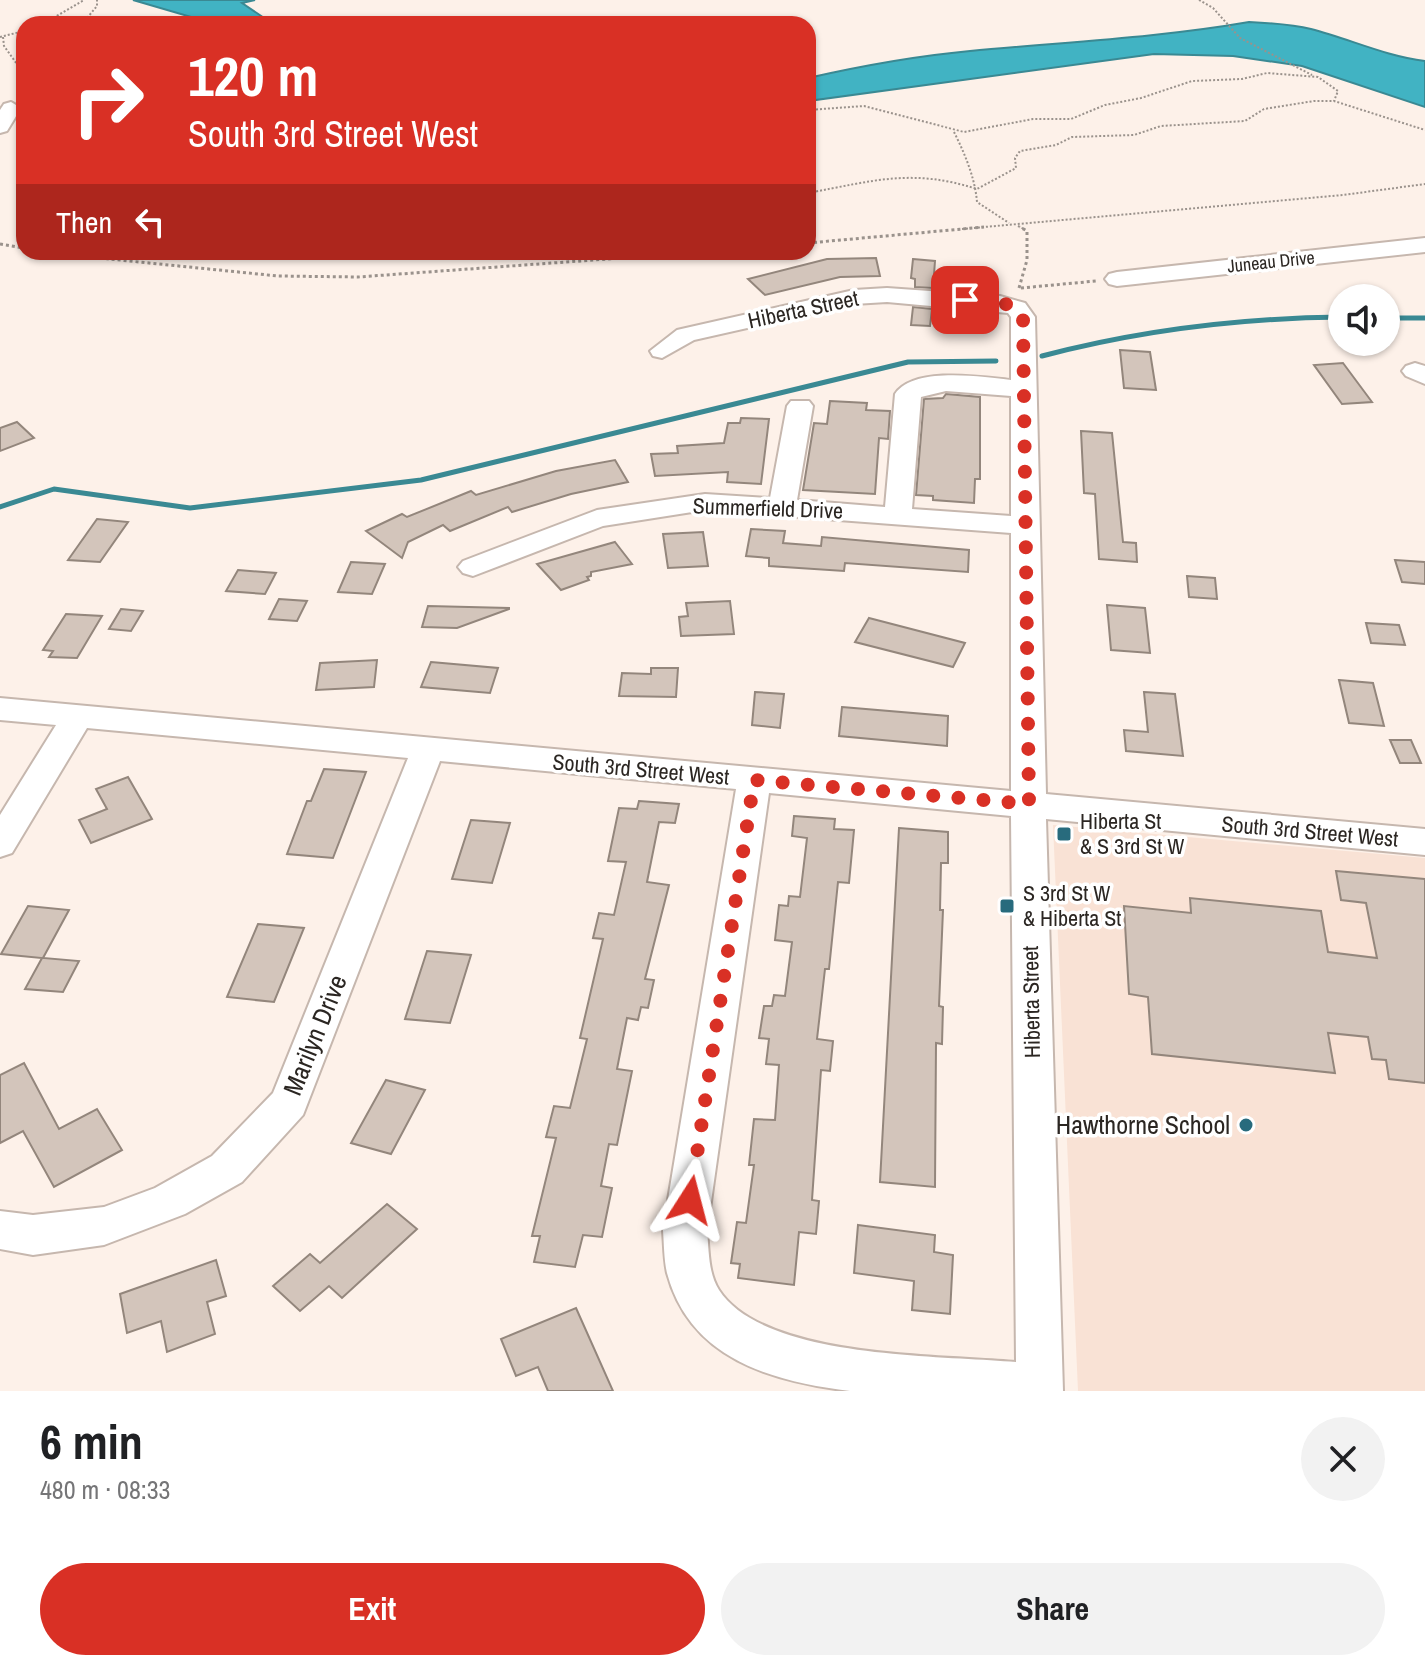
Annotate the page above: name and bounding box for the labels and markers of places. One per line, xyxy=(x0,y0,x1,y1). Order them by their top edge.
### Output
pin xyxy=(931,266,999,334)
place label: Hiberta St & S 3rd St W xyxy=(1080,806,1184,861)
marker: Hiberta St & S 3rd St W xyxy=(1055,825,1073,843)
place label: S 3rd St W & Hiberta St xyxy=(1023,878,1121,933)
marker: S 3rd St W & Hiberta St xyxy=(998,897,1016,915)
place label: Hawthorne School xyxy=(1056,1107,1230,1142)
marker: Hawthorne School xyxy=(1237,1116,1255,1134)

